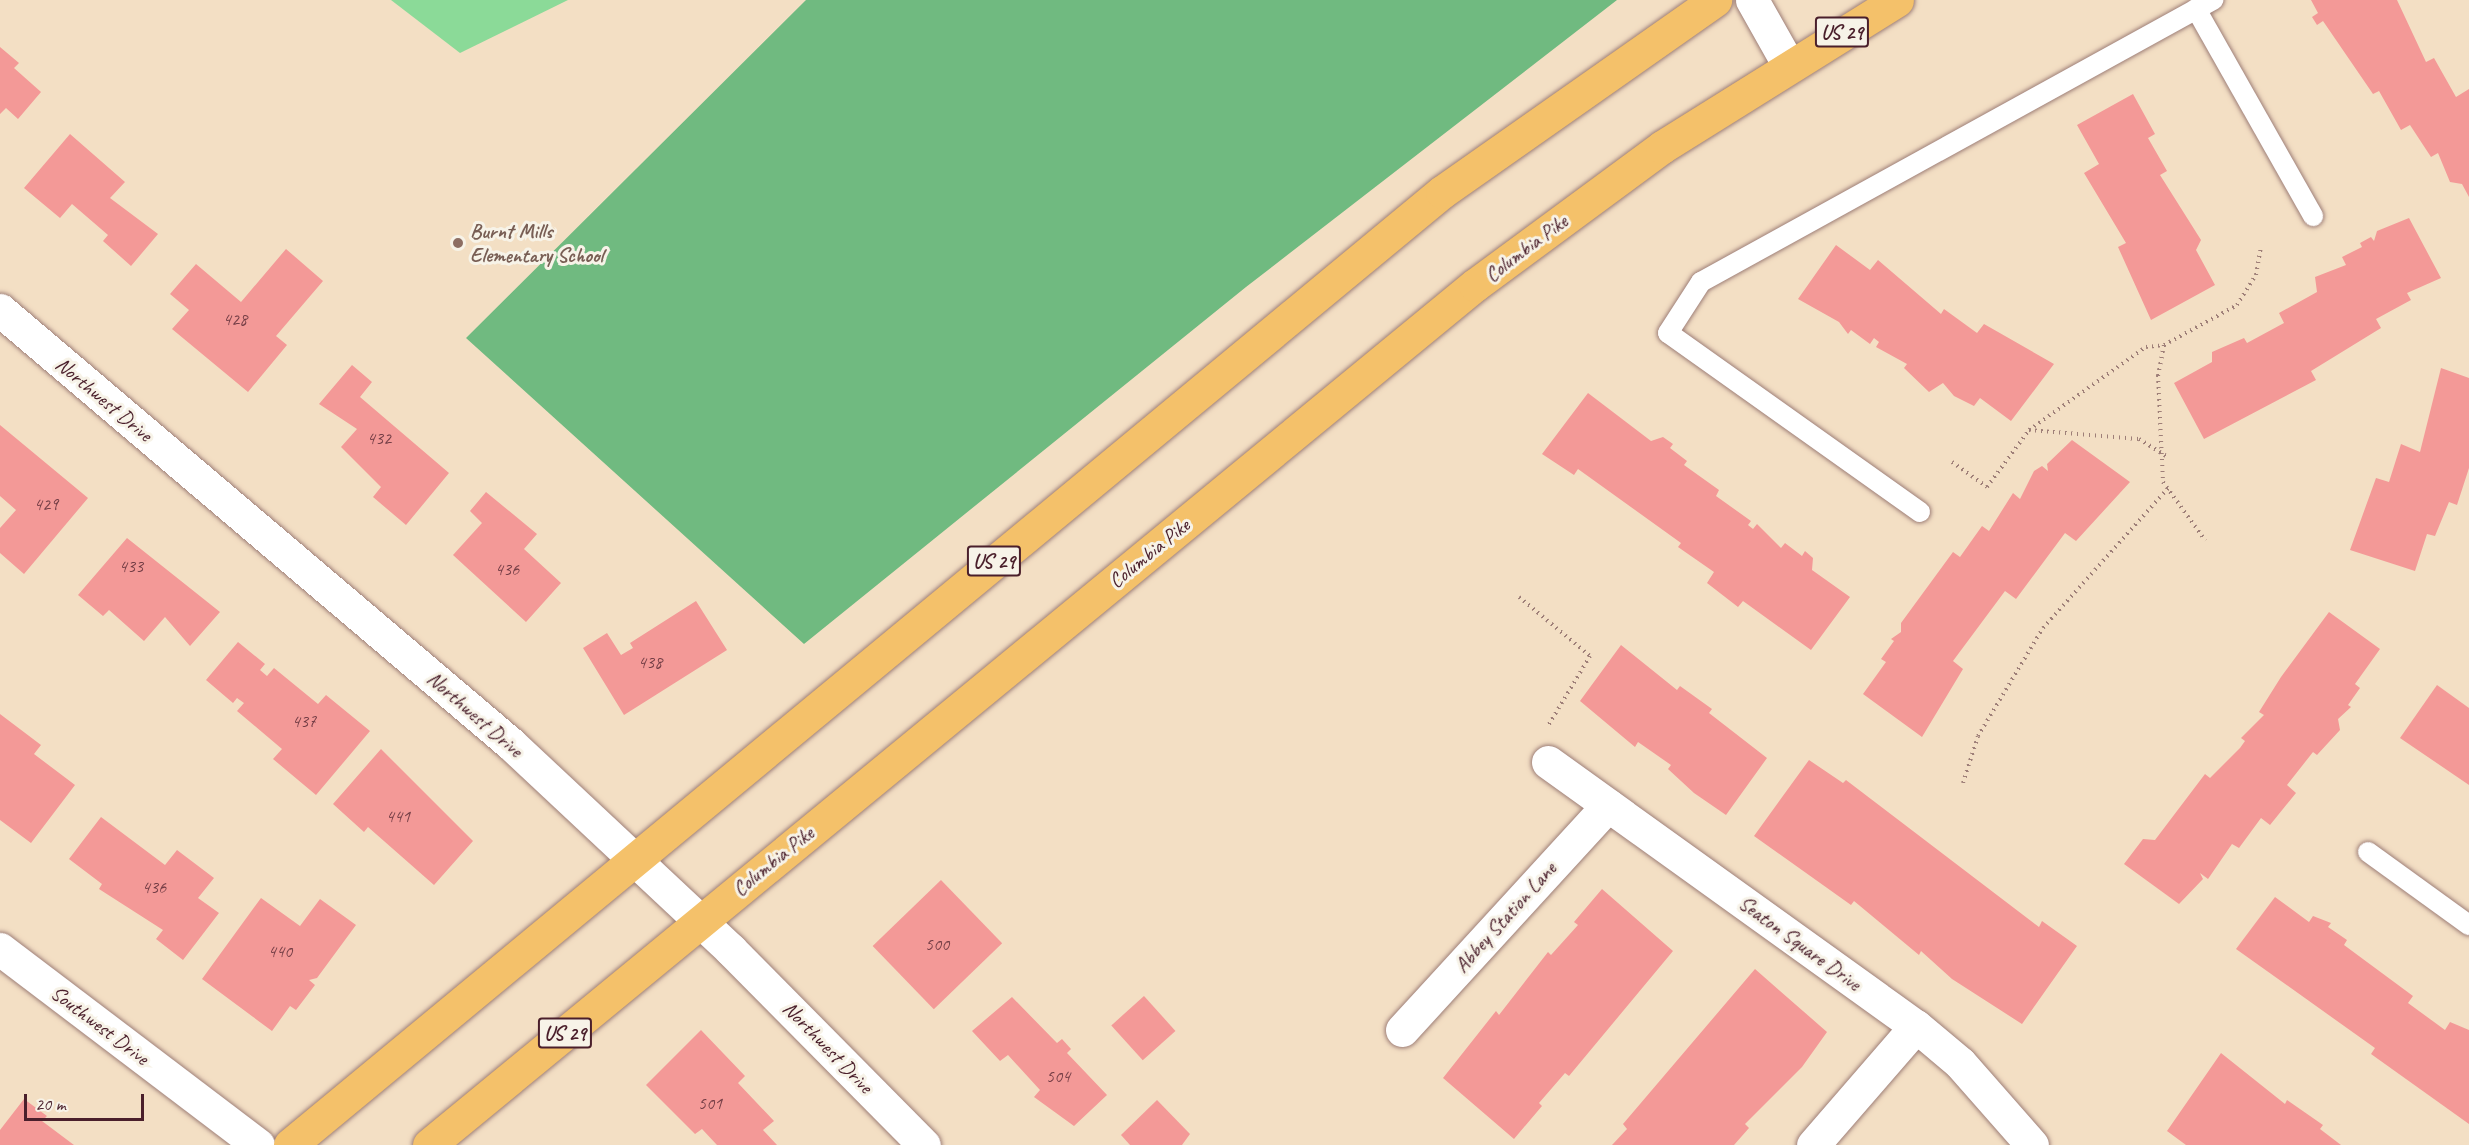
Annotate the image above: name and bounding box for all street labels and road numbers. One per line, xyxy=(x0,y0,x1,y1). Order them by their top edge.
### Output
road number: US 29 xyxy=(1814,15,1870,49)
street label: Columbia Pike xyxy=(1480,209,1572,287)
street label: Northwest Drive xyxy=(50,351,158,447)
street label: Columbia Pike xyxy=(1103,513,1195,593)
road number: US 29 xyxy=(966,544,1022,578)
street label: Northwest Drive xyxy=(422,666,528,762)
street label: Columbia Pike xyxy=(727,821,819,901)
street label: Abbey Station Lane xyxy=(1448,856,1562,978)
street label: Seaton Square Drive xyxy=(1734,890,1866,996)
street label: Southwest Drive xyxy=(46,980,154,1070)
street label: Northwest Drive xyxy=(778,996,878,1098)
road number: US 29 xyxy=(536,1016,594,1050)

